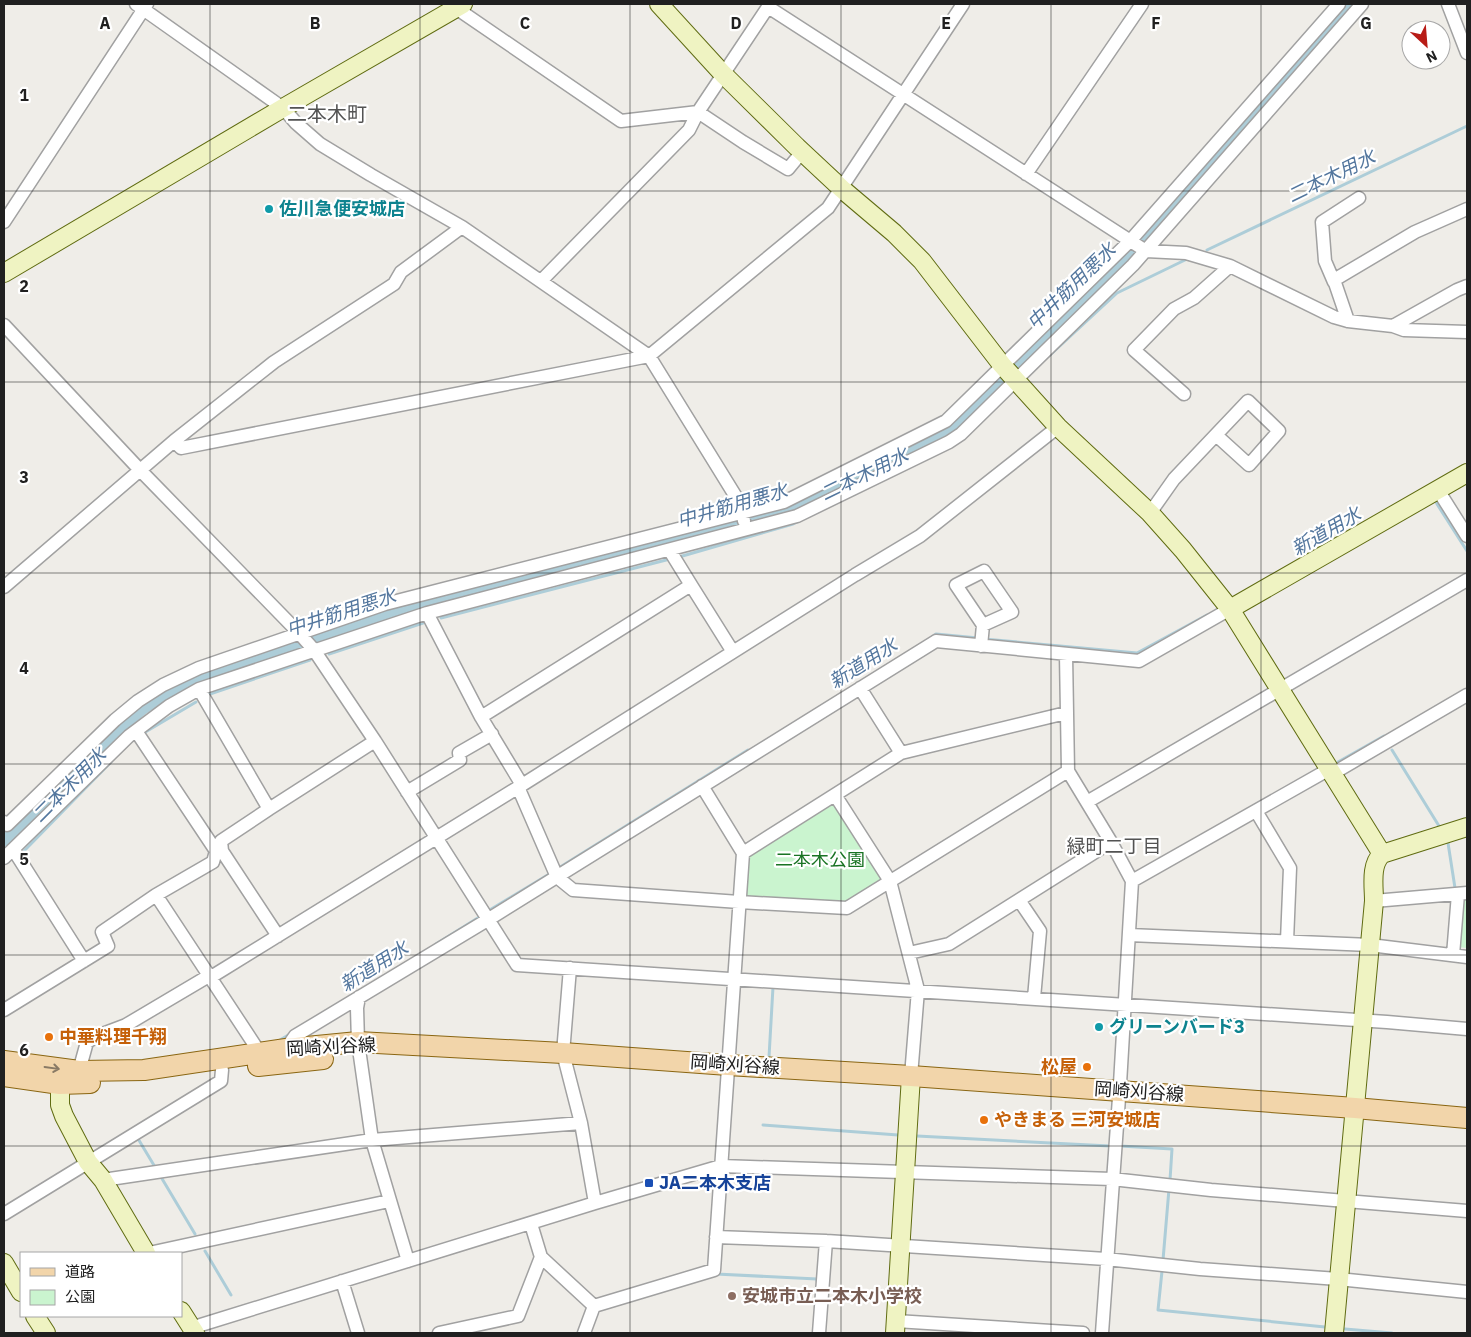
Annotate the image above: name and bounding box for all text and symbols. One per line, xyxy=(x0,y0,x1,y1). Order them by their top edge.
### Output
text: A xyxy=(100,13,111,33)
text: B xyxy=(310,13,321,33)
text: C xyxy=(520,13,530,33)
text: D xyxy=(730,13,742,33)
text: E xyxy=(941,13,951,33)
text: F xyxy=(1151,13,1161,33)
text: G xyxy=(1360,13,1372,33)
north arrow xyxy=(1401,20,1451,70)
text: N xyxy=(1423,46,1440,67)
text: 1 xyxy=(19,85,29,105)
district label: 二本木町 xyxy=(287,100,367,127)
water label: 二本木用水 xyxy=(1283,144,1381,208)
place label: 佐川急便安城店 xyxy=(279,197,405,220)
marker: 佐川急便安城店 xyxy=(263,203,275,215)
water label: 中井筋用悪水 xyxy=(1022,236,1122,334)
text: 2 xyxy=(19,276,29,296)
water label: 二本木用水 xyxy=(816,442,914,506)
text: 3 xyxy=(19,467,29,487)
water label: 中井筋用悪水 xyxy=(674,477,792,532)
water label: 新道用水 xyxy=(1287,501,1367,560)
water label: 中井筋用悪水 xyxy=(283,582,401,641)
water label: 新道用水 xyxy=(824,632,903,693)
text: 4 xyxy=(19,658,29,678)
water label: 二本木用水 xyxy=(27,742,112,827)
district label: 緑町二丁目 xyxy=(1066,834,1162,858)
park label: 二本木公園 xyxy=(775,848,865,871)
text: 5 xyxy=(19,849,29,869)
water label: 新道用水 xyxy=(335,935,414,996)
place label: グリーンバード3 xyxy=(1109,1015,1245,1038)
marker: グリーンバード3 xyxy=(1093,1021,1105,1033)
place label: 中華料理千翔 xyxy=(59,1025,167,1048)
marker: 中華料理千翔 xyxy=(43,1031,55,1043)
street label: 岡崎刈谷線 xyxy=(285,1033,377,1060)
text: 6 xyxy=(19,1040,29,1060)
street label: 岡崎刈谷線 xyxy=(689,1050,781,1079)
place label: 松屋 xyxy=(1041,1055,1077,1078)
marker: 松屋 xyxy=(1081,1061,1093,1073)
one-way arrow xyxy=(44,1063,60,1073)
street label: 岡崎刈谷線 xyxy=(1093,1077,1185,1106)
place label: やきまる 三河安城店 xyxy=(994,1108,1160,1131)
marker: やきまる 三河安城店 xyxy=(978,1114,990,1126)
place label: JA二本木支店 xyxy=(659,1171,771,1194)
marker: JA二本木支店 xyxy=(643,1177,655,1189)
legend xyxy=(20,1252,182,1317)
text: 道路 xyxy=(65,1262,95,1281)
place label: 安城市立二本木小学校 xyxy=(742,1284,922,1307)
text: 公園 xyxy=(65,1287,95,1306)
marker: 安城市立二本木小学校 xyxy=(726,1290,738,1302)

